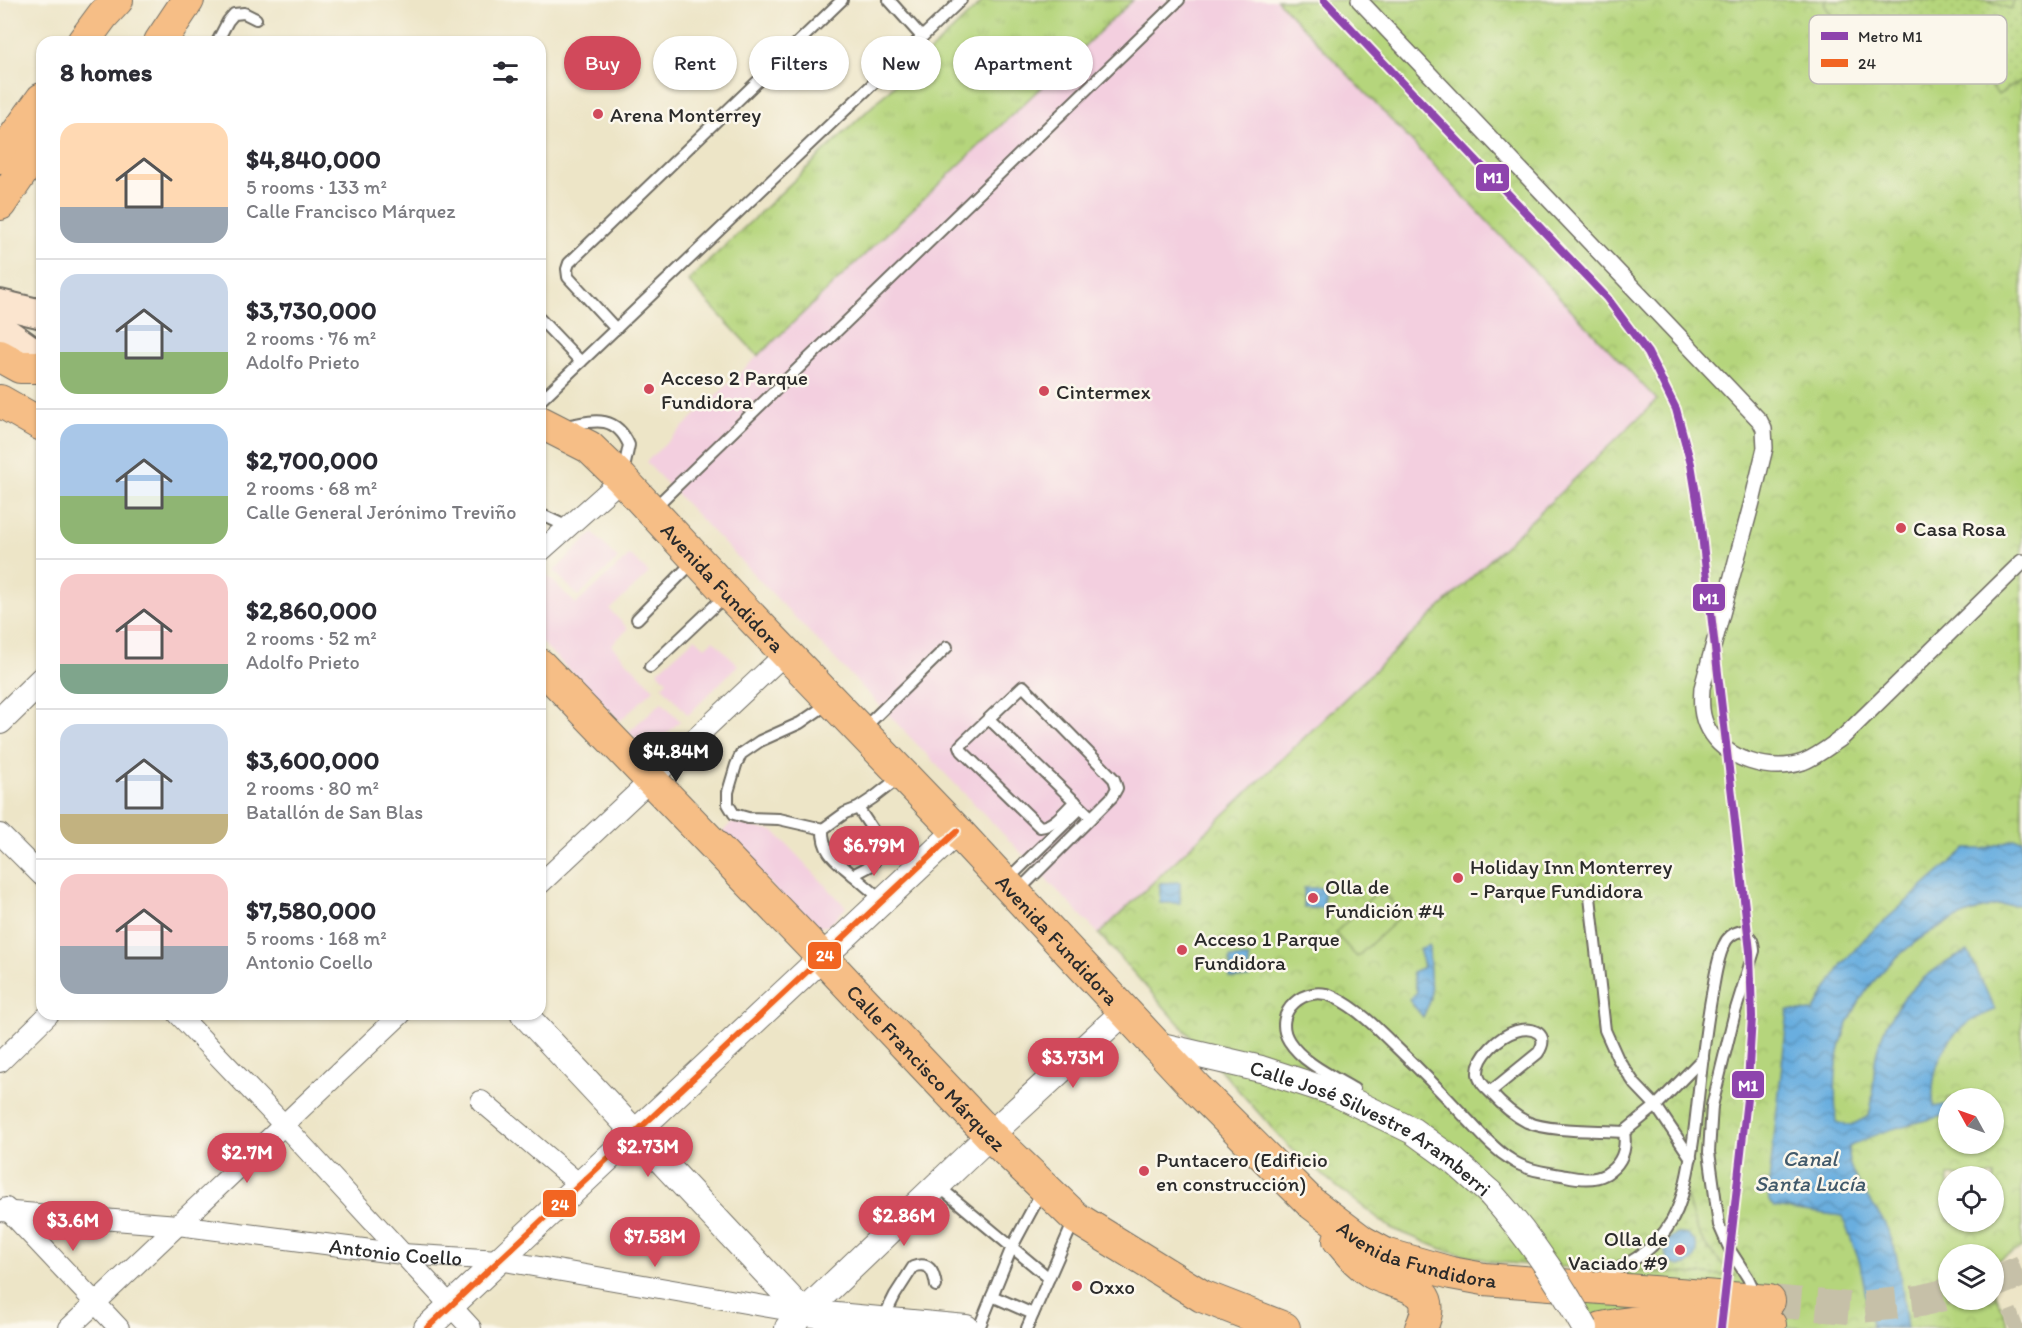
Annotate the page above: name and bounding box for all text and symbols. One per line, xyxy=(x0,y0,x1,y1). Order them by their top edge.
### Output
legend xyxy=(1809,15,2007,84)
text: Metro M1 xyxy=(1858,27,1923,46)
chip: Buy xyxy=(564,36,641,90)
chip: Rent xyxy=(653,36,737,90)
chip: Filters xyxy=(749,36,849,90)
chip: New xyxy=(861,36,941,90)
chip: Apartment xyxy=(953,36,1093,90)
text: 24 xyxy=(1858,54,1876,73)
text: 8 homes xyxy=(60,56,152,88)
icon: filters xyxy=(489,56,522,89)
place label: Arena Monterrey xyxy=(610,102,761,127)
marker: Arena Monterrey xyxy=(591,107,605,121)
text: $4,840,000 xyxy=(246,143,381,175)
icon: home xyxy=(108,147,180,219)
line badge: M1 xyxy=(1475,163,1510,192)
text: M1 xyxy=(1483,168,1504,187)
text: 5 rooms · 133 m² xyxy=(246,175,387,199)
text: Calle Francisco Márquez xyxy=(246,199,456,223)
text: $3,730,000 xyxy=(246,294,377,326)
icon: home xyxy=(108,298,180,370)
text: 2 rooms · 76 m² xyxy=(246,326,376,350)
text: Adolfo Prieto xyxy=(246,350,360,374)
place label: Acceso 2 Parque Fundidora xyxy=(661,365,808,414)
place label: Cintermex xyxy=(1056,379,1151,404)
marker: Acceso 2 Parque Fundidora xyxy=(642,382,656,396)
marker: Cintermex xyxy=(1037,384,1051,398)
text: $2,700,000 xyxy=(246,444,378,476)
icon: home xyxy=(108,448,180,520)
text: 2 rooms · 68 m² xyxy=(246,476,377,500)
text: Calle General Jerónimo Treviño xyxy=(246,500,516,524)
place label: Casa Rosa xyxy=(1913,516,2006,541)
street label: Avenida Fundidora xyxy=(656,517,790,657)
marker: Casa Rosa xyxy=(1894,521,1908,535)
line badge: M1 xyxy=(1692,583,1726,612)
text: M1 xyxy=(1699,589,1720,608)
text: $2,860,000 xyxy=(246,594,377,626)
icon: home xyxy=(108,598,180,670)
text: 2 rooms · 52 m² xyxy=(246,626,377,650)
text: Adolfo Prieto xyxy=(246,650,360,674)
pin: $4.84M xyxy=(627,732,725,783)
text: $4.84M xyxy=(643,739,709,763)
text: $3,600,000 xyxy=(246,744,380,776)
icon: home xyxy=(108,748,180,820)
text: 2 rooms · 80 m² xyxy=(246,776,379,800)
text: Batallón de San Blas xyxy=(246,800,423,824)
pin: $6.79M xyxy=(825,826,923,877)
text: $6.79M xyxy=(843,833,905,857)
place label: Holiday Inn Monterrey - Parque Fundidora xyxy=(1470,854,1672,903)
street label: Avenida Fundidora xyxy=(991,869,1124,1010)
marker: Holiday Inn Monterrey - Parque Fundidora xyxy=(1451,871,1465,885)
place label: Olla de Fundición #4 xyxy=(1325,874,1445,923)
marker: Olla de Fundición #4 xyxy=(1306,891,1320,905)
text: $7,580,000 xyxy=(246,894,376,926)
icon: home xyxy=(108,898,180,970)
text: 5 rooms · 168 m² xyxy=(246,926,387,950)
place label: Acceso 1 Parque Fundidora xyxy=(1194,926,1340,975)
line badge: 24 xyxy=(807,941,842,970)
marker: Acceso 1 Parque Fundidora xyxy=(1175,943,1189,957)
text: 24 xyxy=(816,946,834,965)
text: Antonio Coello xyxy=(246,950,373,974)
street label: Calle Francisco Márquez xyxy=(842,979,1011,1156)
pin: $3.73M xyxy=(1024,1038,1122,1089)
text: $3.73M xyxy=(1042,1045,1104,1069)
street label: Calle José Silvestre Aramberri xyxy=(1248,1054,1497,1201)
line badge: M1 xyxy=(1731,1070,1765,1099)
text: M1 xyxy=(1738,1076,1759,1095)
north arrow xyxy=(1938,1088,2004,1154)
map controls xyxy=(1938,1088,2004,1310)
pin: $2.73M xyxy=(599,1127,697,1178)
pin: $2.7M xyxy=(205,1133,289,1184)
text: $2.73M xyxy=(617,1134,679,1158)
text: $2.7M xyxy=(221,1140,273,1164)
water label: Canal Santa Lucía xyxy=(1754,1145,1866,1197)
place label: Puntacero (Edificio en construcción) xyxy=(1156,1147,1328,1196)
marker: Puntacero (Edificio en construcción) xyxy=(1137,1164,1151,1178)
button: locate xyxy=(1938,1166,2004,1232)
line badge: 24 xyxy=(542,1189,577,1218)
text: 24 xyxy=(551,1195,569,1214)
pin: $2.86M xyxy=(855,1196,953,1247)
pin: $3.6M xyxy=(31,1201,115,1252)
text: $2.86M xyxy=(873,1203,935,1227)
text: $3.6M xyxy=(47,1208,99,1232)
street label: Avenida Fundidora xyxy=(1332,1215,1498,1292)
pin: $7.58M xyxy=(606,1217,704,1268)
text: $7.58M xyxy=(624,1224,686,1248)
place label: Olla de Vaciado #9 xyxy=(1568,1226,1668,1275)
street label: Antonio Coello xyxy=(328,1232,463,1270)
marker: Olla de Vaciado #9 xyxy=(1673,1243,1687,1257)
button: layers xyxy=(1938,1244,2004,1310)
place label: Oxxo xyxy=(1089,1274,1135,1299)
marker: Oxxo xyxy=(1070,1279,1084,1293)

